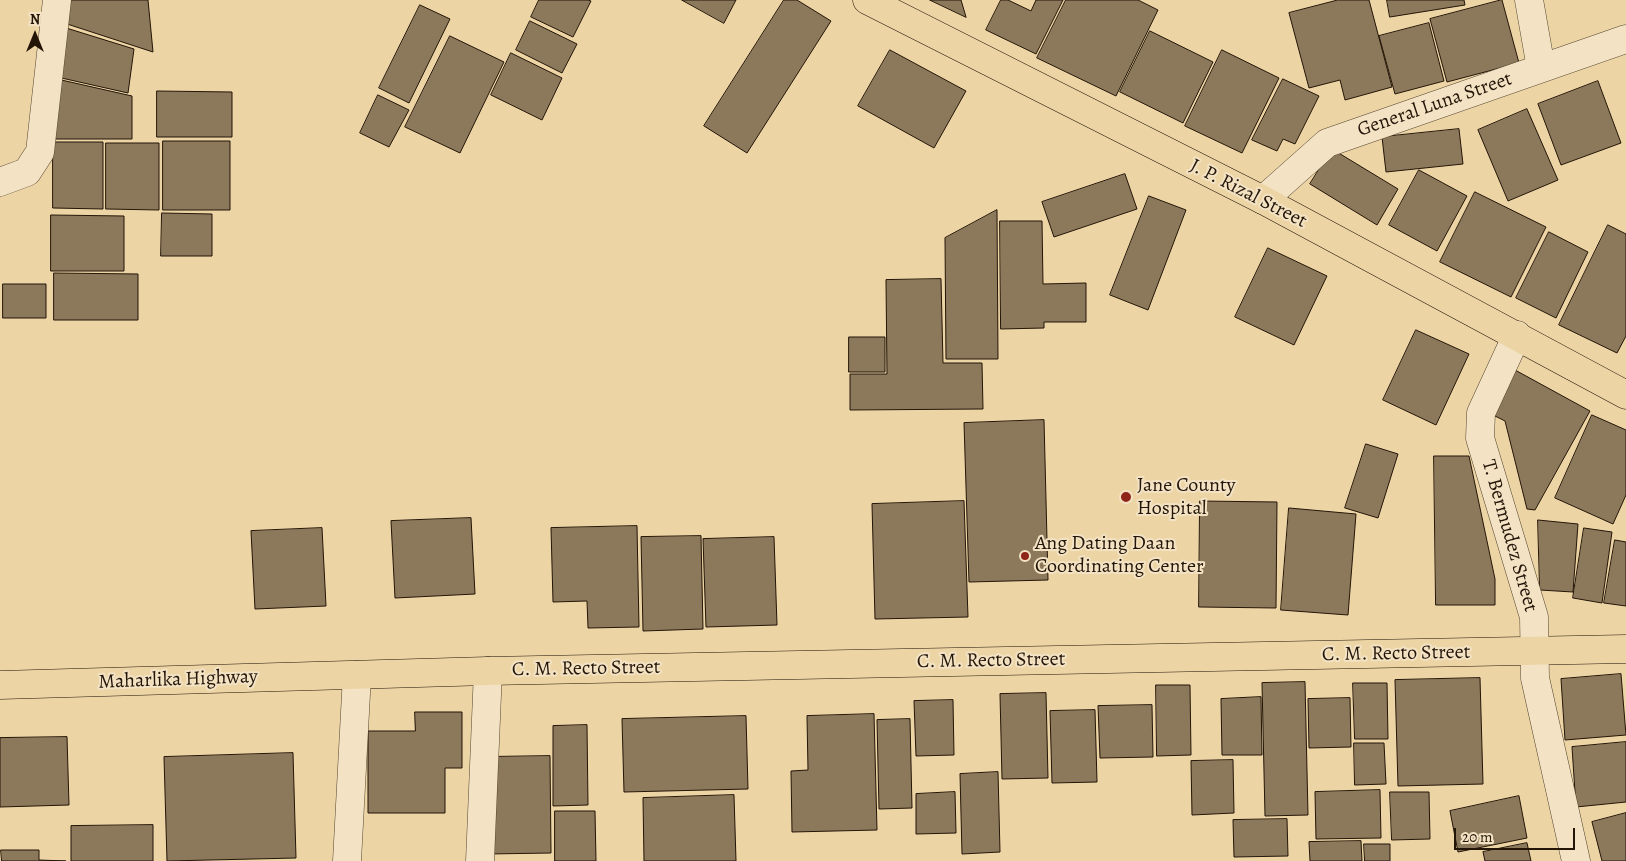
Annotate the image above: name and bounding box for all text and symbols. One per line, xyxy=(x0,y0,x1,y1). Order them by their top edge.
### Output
north arrow xyxy=(10,10,60,60)
text: N xyxy=(30,10,40,29)
street label: General Luna Street xyxy=(1355,67,1515,143)
street label: J. P. Rizal Street xyxy=(1185,154,1311,234)
street label: T. Bermudez Street xyxy=(1476,457,1542,615)
place label: Jane County Hospital xyxy=(1137,474,1236,521)
marker: Jane County Hospital xyxy=(1119,490,1133,504)
place label: Ang Dating Daan Coordinating Center xyxy=(1035,532,1204,579)
marker: Ang Dating Daan Coordinating Center xyxy=(1019,550,1031,562)
street label: C. M. Recto Street xyxy=(1322,641,1470,667)
street label: C. M. Recto Street xyxy=(917,648,1065,674)
street label: C. M. Recto Street xyxy=(512,656,660,682)
street label: Maharlika Highway xyxy=(98,665,258,695)
scale bar xyxy=(1456,818,1577,850)
text: 20 m xyxy=(1462,827,1493,847)

